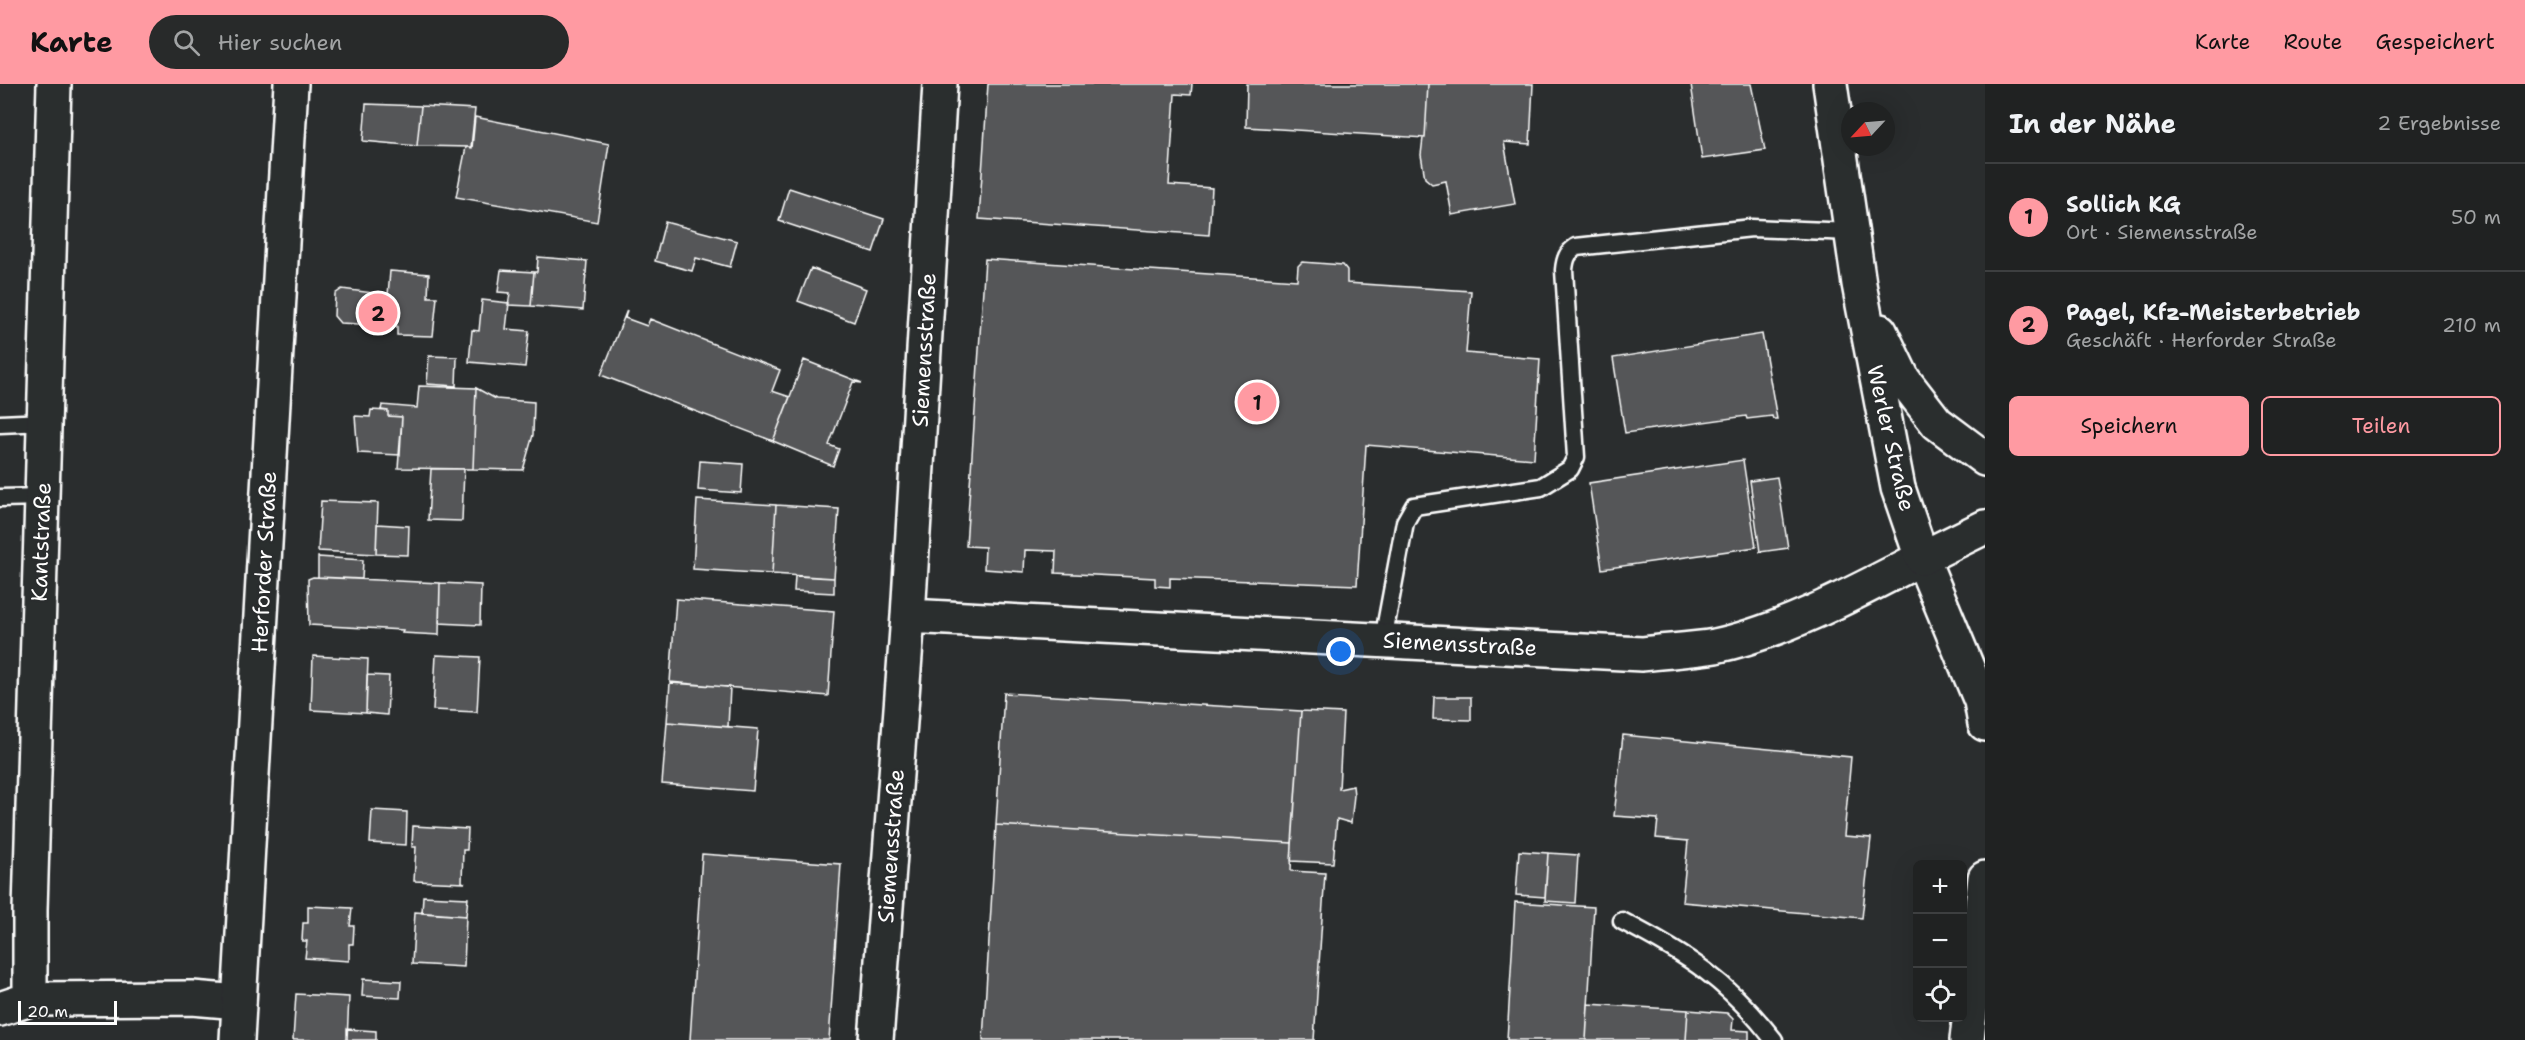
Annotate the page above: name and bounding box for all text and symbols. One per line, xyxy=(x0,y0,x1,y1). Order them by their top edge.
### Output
search box xyxy=(149,15,569,69)
text: Karte xyxy=(30,23,113,61)
icon: search xyxy=(170,26,203,59)
text: Hier suchen xyxy=(218,28,342,57)
text: Karte xyxy=(2195,28,2250,56)
text: Route xyxy=(2283,28,2342,56)
text: Gespeichert xyxy=(2375,28,2495,56)
north arrow xyxy=(1841,102,1895,156)
text: In der Nähe xyxy=(2009,106,2176,141)
text: 2 Ergebnisse xyxy=(2377,110,2501,136)
text: Sollich KG xyxy=(2066,190,2181,219)
text: 1 xyxy=(2024,204,2033,230)
text: 50 m xyxy=(2451,204,2501,230)
text: Ort · Siemensstraße xyxy=(2066,219,2258,245)
street label: Siemensstraße xyxy=(905,272,943,428)
pin: 2 xyxy=(358,290,398,336)
text: Pagel, Kfz-Meisterbetrieb xyxy=(2066,298,2361,327)
text: 2 xyxy=(2022,312,2036,338)
text: 210 m xyxy=(2442,312,2501,338)
text: Geschäft · Herforder Straße xyxy=(2066,327,2337,353)
street label: Werler Straße xyxy=(1860,362,1922,514)
pin: 1 xyxy=(1238,380,1276,424)
button: Speichern xyxy=(2009,396,2249,456)
button: Teilen xyxy=(2261,396,2501,456)
street label: Herforder Straße xyxy=(245,470,283,654)
street label: Kantstraße xyxy=(24,482,58,602)
street label: Siemensstraße xyxy=(1382,625,1538,663)
your location xyxy=(1326,637,1355,666)
street label: Siemensstraße xyxy=(871,768,911,924)
map controls xyxy=(1913,860,1967,1022)
button: + xyxy=(1913,860,1967,914)
button: − xyxy=(1913,914,1967,968)
button: locate xyxy=(1913,968,1967,1022)
scale bar xyxy=(18,998,117,1026)
text: 20 m xyxy=(27,1001,68,1022)

